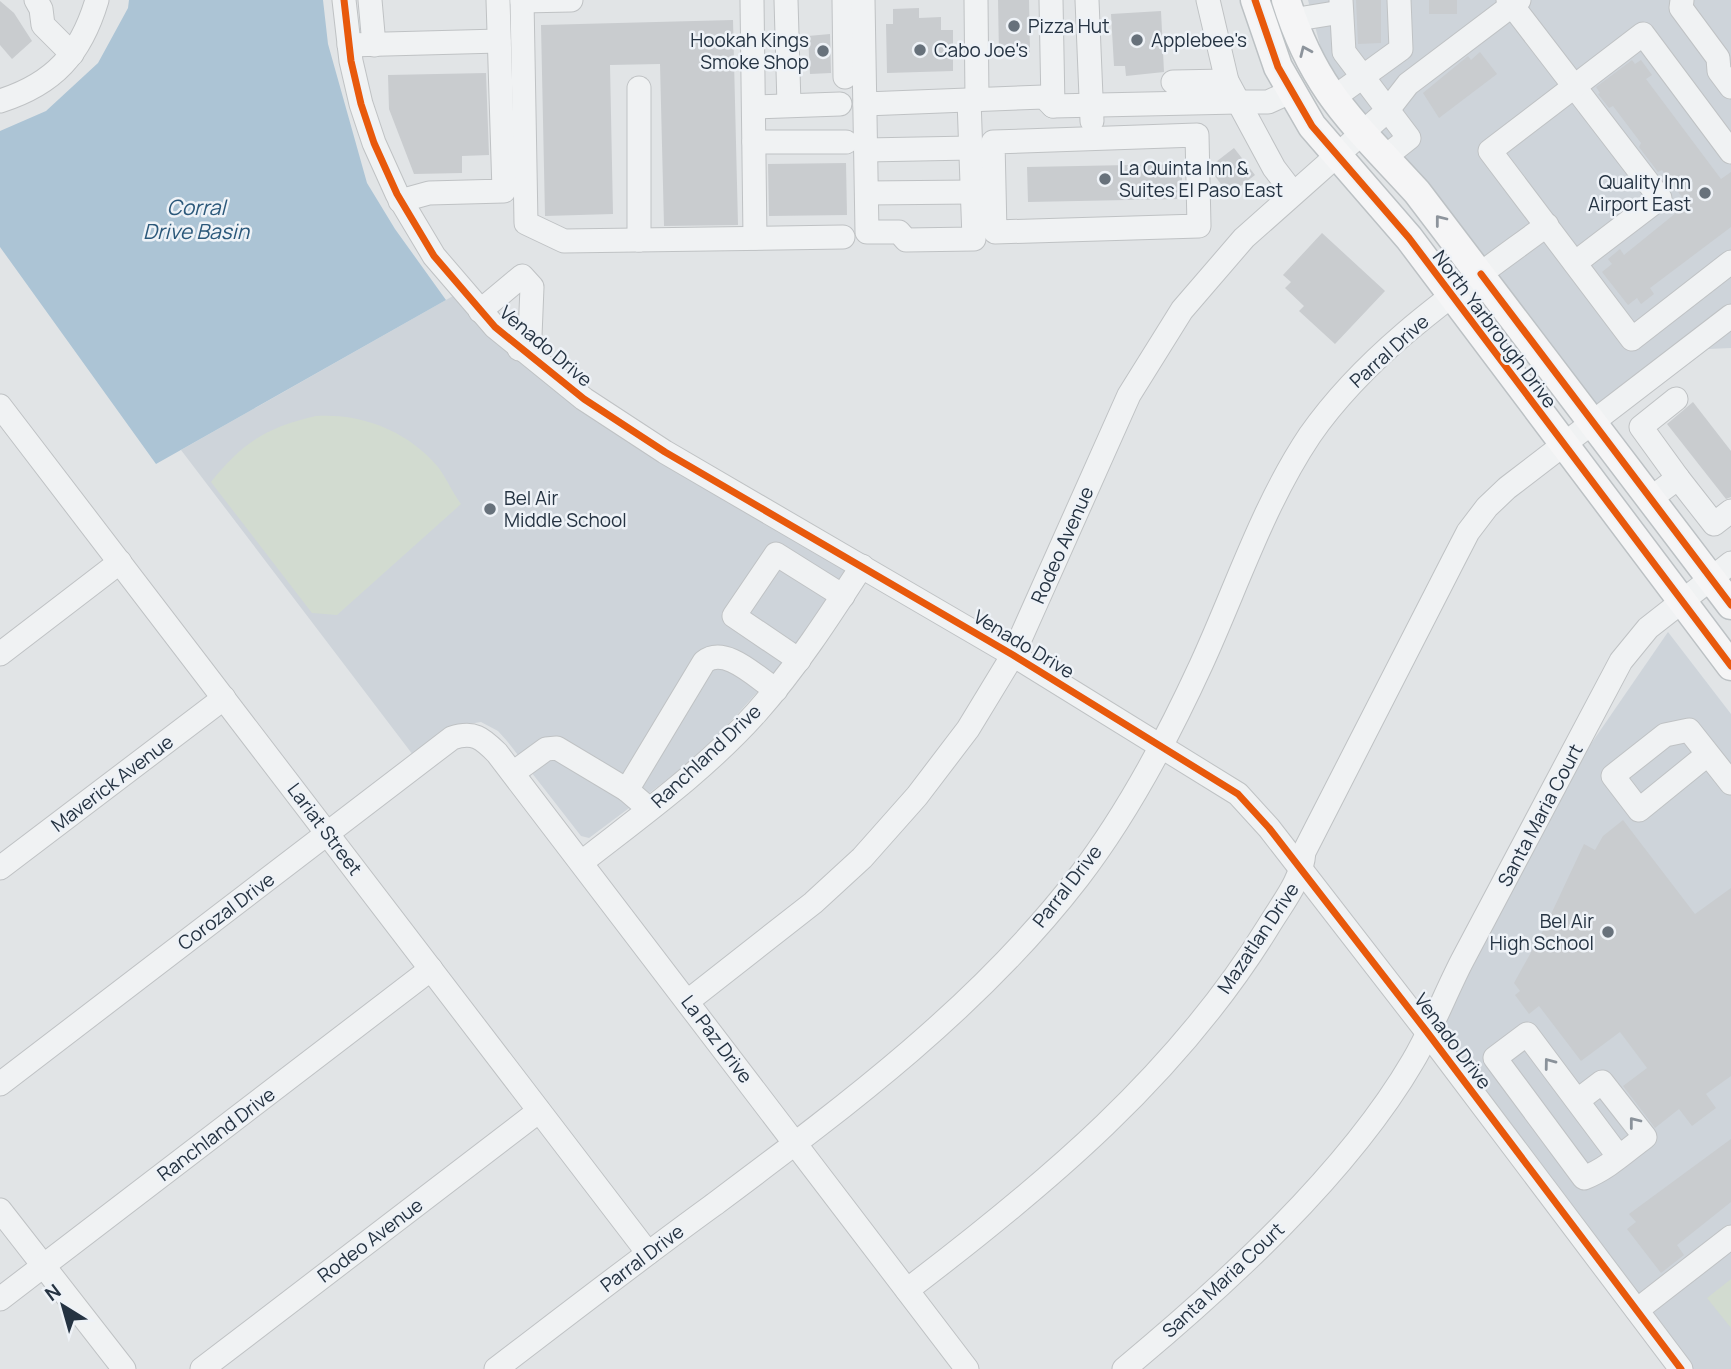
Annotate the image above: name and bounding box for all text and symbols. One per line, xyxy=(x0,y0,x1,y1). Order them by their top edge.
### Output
place label: Pizza Hut xyxy=(1028,13,1110,39)
marker: Pizza Hut xyxy=(1006,18,1022,34)
place label: Hookah Kings Smoke Shop xyxy=(690,27,809,75)
place label: Applebee's xyxy=(1151,27,1247,53)
marker: Applebee's xyxy=(1129,32,1145,48)
place label: Cabo Joe's xyxy=(934,37,1028,63)
marker: Cabo Joe's xyxy=(912,42,928,58)
marker: Hookah Kings Smoke Shop xyxy=(815,43,831,59)
one-way arrow xyxy=(1299,46,1313,58)
place label: La Quinta Inn & Suites El Paso East xyxy=(1119,155,1283,203)
place label: Quality Inn Airport East xyxy=(1588,169,1691,217)
marker: La Quinta Inn & Suites El Paso East xyxy=(1097,171,1113,187)
marker: Quality Inn Airport East xyxy=(1697,185,1713,201)
water label: Corral Drive Basin xyxy=(143,193,251,245)
one-way arrow xyxy=(1435,215,1448,228)
street label: North Yarbrough Drive xyxy=(1427,245,1563,413)
street label: Venado Drive xyxy=(494,299,598,393)
street label: Parral Drive xyxy=(1344,309,1434,393)
street label: Rodeo Avenue xyxy=(1025,482,1099,608)
place label: Bel Air Middle School xyxy=(504,485,627,533)
marker: Bel Air Middle School xyxy=(482,501,498,517)
street label: Venado Drive xyxy=(969,604,1079,684)
street label: Ranchland Drive xyxy=(645,698,767,814)
street label: Maverick Avenue xyxy=(46,729,178,837)
street label: Santa Maria Court xyxy=(1491,739,1589,891)
street label: Lariat Street xyxy=(282,778,368,880)
street label: Parral Drive xyxy=(1027,839,1107,933)
street label: Corozal Drive xyxy=(172,866,280,956)
street label: Mazatlan Drive xyxy=(1211,877,1305,999)
place label: Bel Air High School xyxy=(1490,908,1594,956)
marker: Bel Air High School xyxy=(1600,924,1616,940)
street label: Venado Drive xyxy=(1408,988,1498,1094)
street label: La Paz Drive xyxy=(675,990,759,1088)
one-way arrow xyxy=(1544,1058,1557,1071)
street label: Ranchland Drive xyxy=(152,1081,280,1187)
one-way arrow xyxy=(1629,1118,1642,1130)
street label: Rodeo Avenue xyxy=(312,1192,428,1288)
street label: Santa Maria Court xyxy=(1156,1217,1290,1343)
street label: Parral Drive xyxy=(595,1218,689,1298)
north arrow xyxy=(28,1271,98,1341)
text: N xyxy=(39,1278,66,1307)

